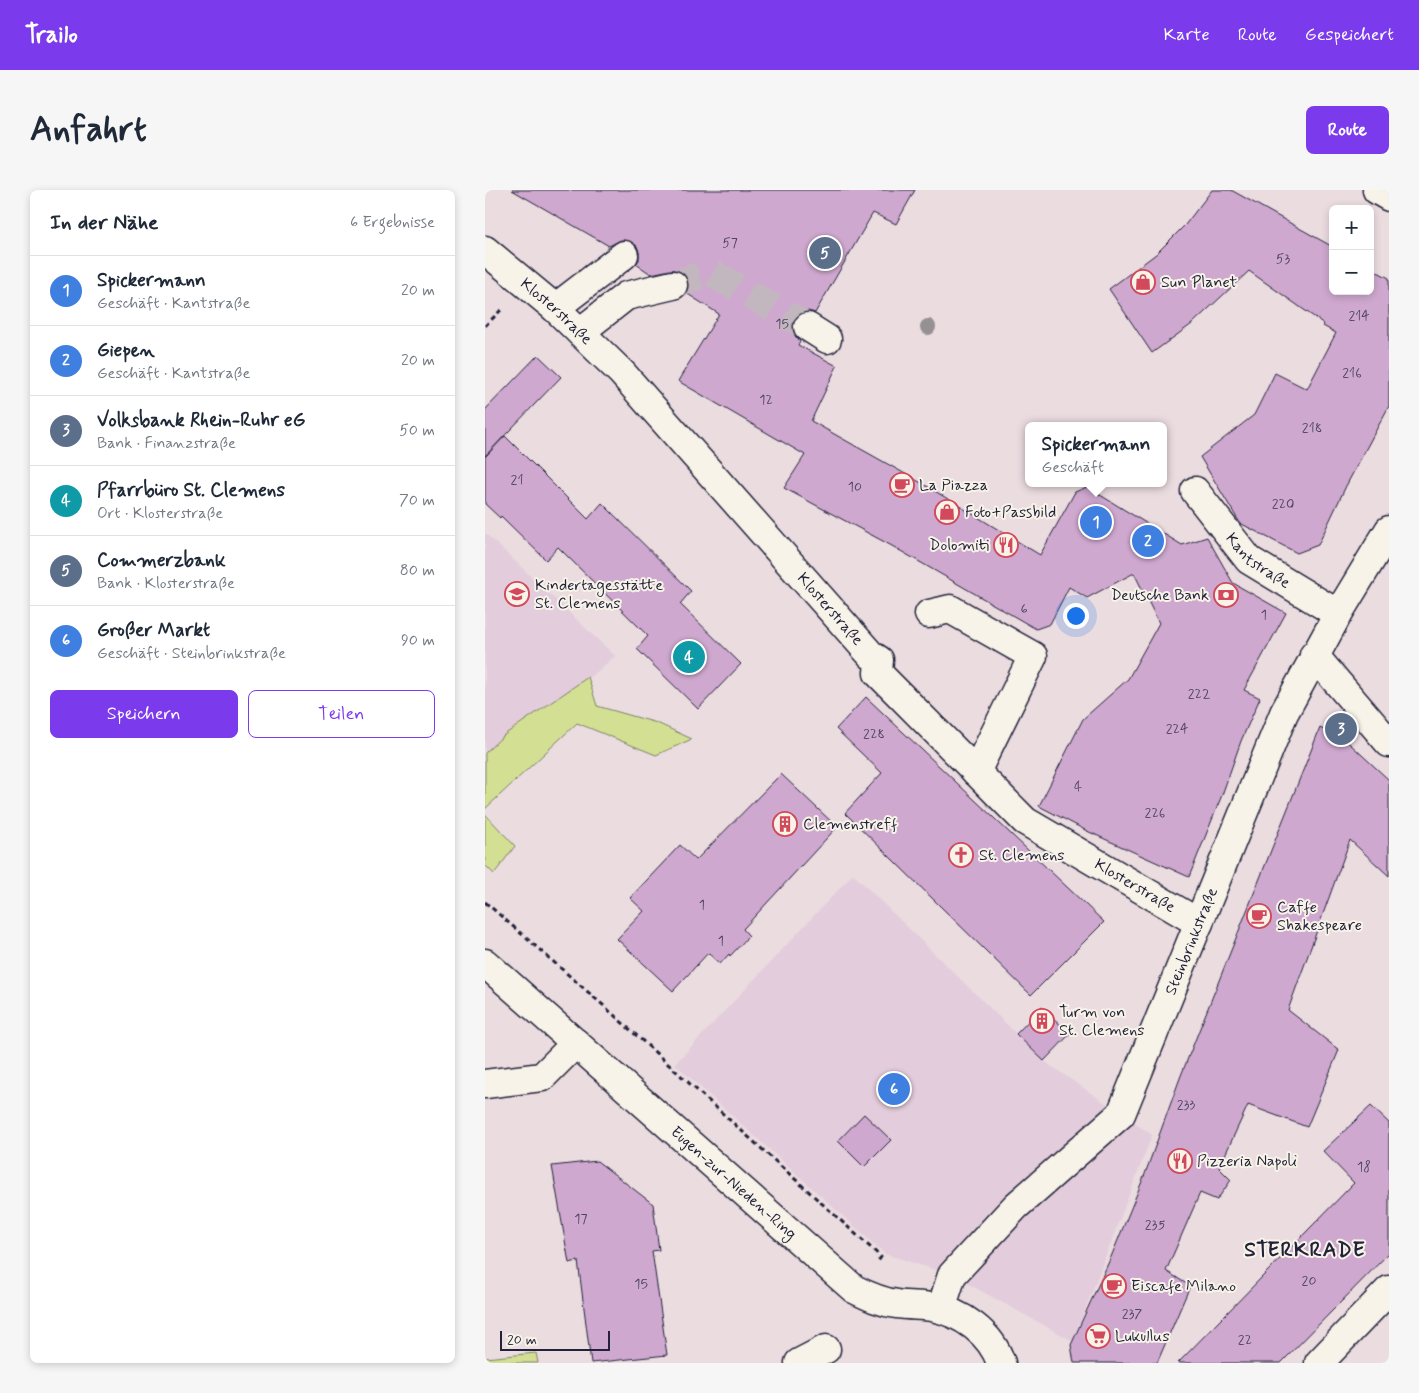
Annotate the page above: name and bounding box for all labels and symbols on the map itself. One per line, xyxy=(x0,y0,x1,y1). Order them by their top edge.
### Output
house number: 57 xyxy=(722,234,738,252)
pin: 5 xyxy=(809,234,841,272)
house number: 53 xyxy=(1276,250,1290,268)
shop icon: Sun Planet xyxy=(1130,269,1156,295)
place label: Sun Planet xyxy=(1161,272,1238,293)
street label: Klosterstraße xyxy=(516,273,597,349)
house number: 214 xyxy=(1348,307,1370,325)
house number: 15 xyxy=(775,315,789,333)
house number: 216 xyxy=(1342,364,1362,382)
house number: 12 xyxy=(759,391,773,409)
house number: 218 xyxy=(1302,419,1322,437)
house number: 21 xyxy=(511,471,523,489)
cafe icon: La Piazza xyxy=(889,472,915,498)
place label: La Piazza xyxy=(919,475,988,496)
house number: 10 xyxy=(848,478,862,496)
house number: 220 xyxy=(1272,495,1294,513)
shop icon: Foto+Passbild xyxy=(934,499,960,525)
place label: Foto+Passbild xyxy=(965,502,1056,523)
pin: 1 xyxy=(1080,503,1112,541)
pin: 2 xyxy=(1132,522,1164,560)
street label: Kantstraße xyxy=(1221,528,1294,593)
restaurant icon: Dolomiti xyxy=(993,532,1019,558)
place label: Dolomiti xyxy=(929,535,989,556)
street label: Klosterstraße xyxy=(793,568,868,650)
place label: Kindertagesstätte St. Clemens xyxy=(535,575,663,614)
school or university icon: Kindertagesstätte St. Clemens xyxy=(504,581,530,607)
bank icon: Deutsche Bank xyxy=(1213,582,1239,608)
place label: Deutsche Bank xyxy=(1111,585,1209,606)
house number: 6 xyxy=(1020,600,1028,618)
your location xyxy=(1063,603,1089,629)
house number: 1 xyxy=(1261,606,1267,624)
pin: 4 xyxy=(673,638,705,676)
house number: 222 xyxy=(1188,685,1210,703)
pin: 3 xyxy=(1325,710,1357,748)
house number: 224 xyxy=(1166,720,1188,738)
house number: 228 xyxy=(863,725,885,743)
house number: 4 xyxy=(1074,778,1082,796)
house number: 226 xyxy=(1145,804,1165,822)
building icon: Clemenstreff xyxy=(772,811,798,837)
place label: Clemenstreff xyxy=(803,814,897,835)
church icon: St. Clemens xyxy=(948,842,974,868)
place label: St. Clemens xyxy=(979,845,1064,866)
street label: Klosterstraße xyxy=(1091,854,1179,917)
street label: Steinbrinkstraße xyxy=(1160,884,1223,998)
house number: 1 xyxy=(699,896,705,914)
place label: Caffe Shakespeare xyxy=(1277,897,1362,936)
cafe icon: Caffe Shakespeare xyxy=(1246,903,1272,929)
house number: 1 xyxy=(718,932,724,950)
place label: Turm von St. Clemens xyxy=(1059,1002,1144,1041)
building icon: Turm von St. Clemens xyxy=(1029,1008,1055,1034)
pin: 6 xyxy=(878,1070,910,1108)
house number: 233 xyxy=(1177,1096,1196,1114)
street label: Eugen-zur-Nieden-Ring xyxy=(666,1121,801,1245)
restaurant icon: Pizzeria Napoli xyxy=(1167,1148,1193,1174)
place label: Pizzeria Napoli xyxy=(1197,1151,1297,1172)
house number: 18 xyxy=(1357,1158,1371,1176)
house number: 17 xyxy=(574,1210,588,1228)
house number: 235 xyxy=(1145,1216,1165,1234)
district label: STERKRADE xyxy=(1244,1236,1366,1264)
house number: 20 xyxy=(1302,1272,1316,1290)
cafe icon: Eiscafe Milano xyxy=(1101,1273,1127,1299)
house number: 15 xyxy=(634,1275,648,1293)
place label: Eiscafe Milano xyxy=(1131,1276,1236,1297)
house number: 237 xyxy=(1122,1305,1142,1323)
supermarket icon: Lukullus xyxy=(1085,1323,1111,1349)
place label: Lukullus xyxy=(1115,1326,1170,1347)
scale bar xyxy=(500,1328,610,1351)
house number: 22 xyxy=(1238,1331,1252,1349)

